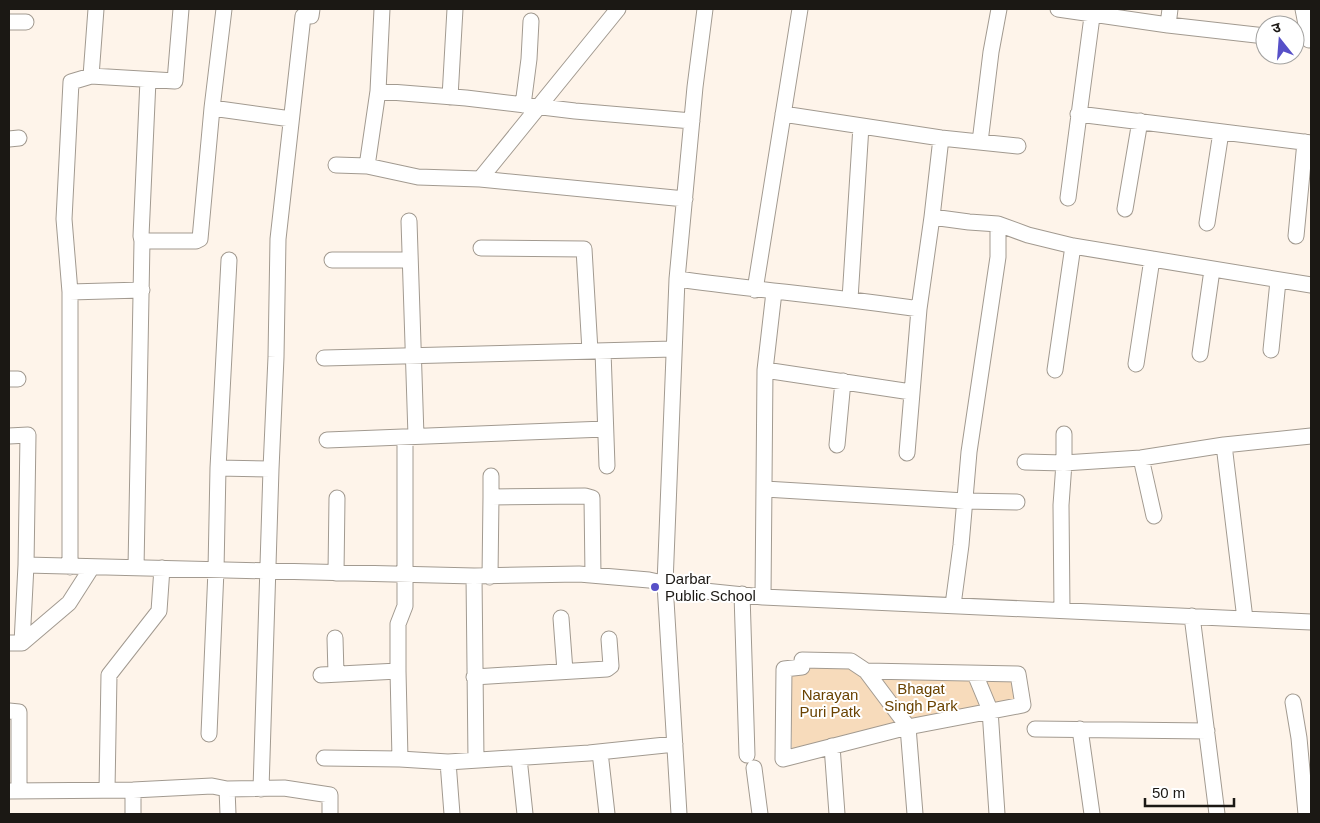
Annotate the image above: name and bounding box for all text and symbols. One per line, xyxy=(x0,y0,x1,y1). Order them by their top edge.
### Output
north arrow xyxy=(1255,15,1305,65)
text: उ xyxy=(1270,18,1283,36)
place label: Darbar Public School xyxy=(665,570,756,604)
marker: Darbar Public School xyxy=(649,581,661,593)
park label: Bhagat Singh Park xyxy=(884,680,958,714)
park label: Narayan Puri Patk xyxy=(800,686,861,720)
scale bar xyxy=(1145,776,1234,808)
text: 50 m xyxy=(1152,784,1185,801)

